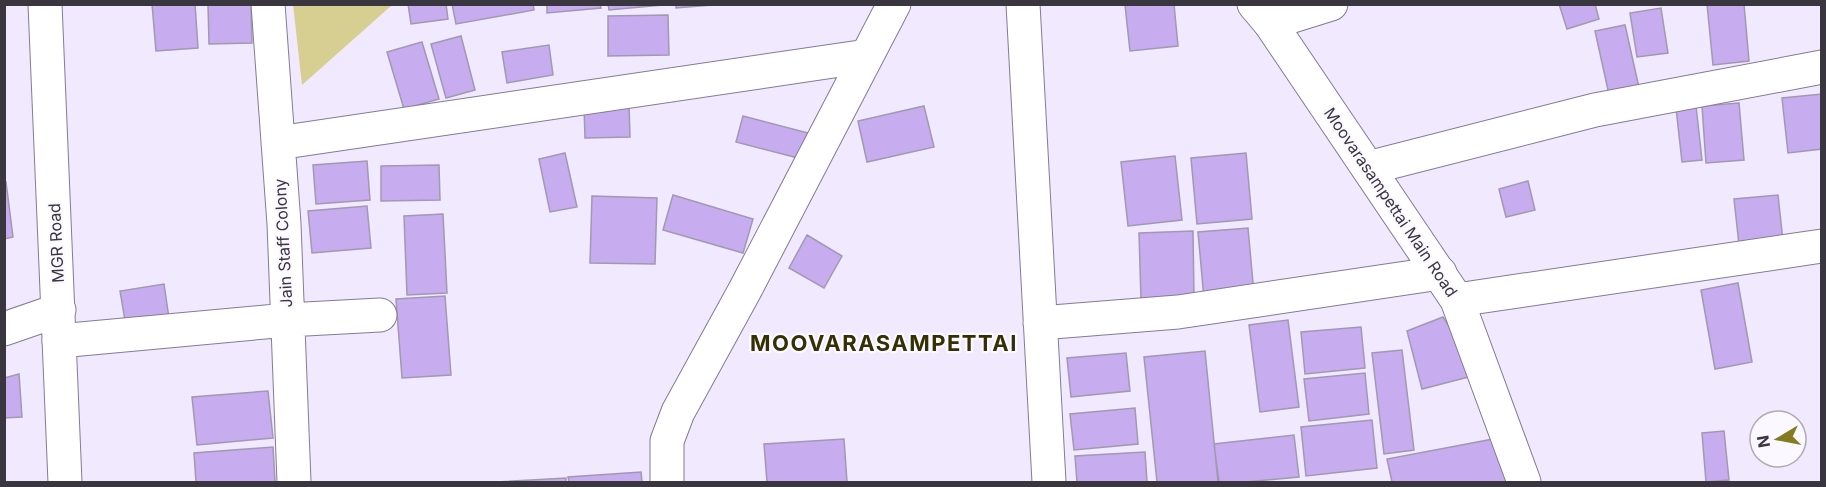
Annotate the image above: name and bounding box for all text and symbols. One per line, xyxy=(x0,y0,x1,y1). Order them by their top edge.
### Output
street label: Moovarasampettai Main Road xyxy=(1320,103,1462,301)
street label: Jain Staff Colony xyxy=(270,178,296,308)
street label: MGR Road xyxy=(44,203,68,283)
district label: MOOVARASAMPETTAI xyxy=(750,330,1018,356)
north arrow xyxy=(1748,409,1808,469)
text: N xyxy=(1752,434,1774,449)

